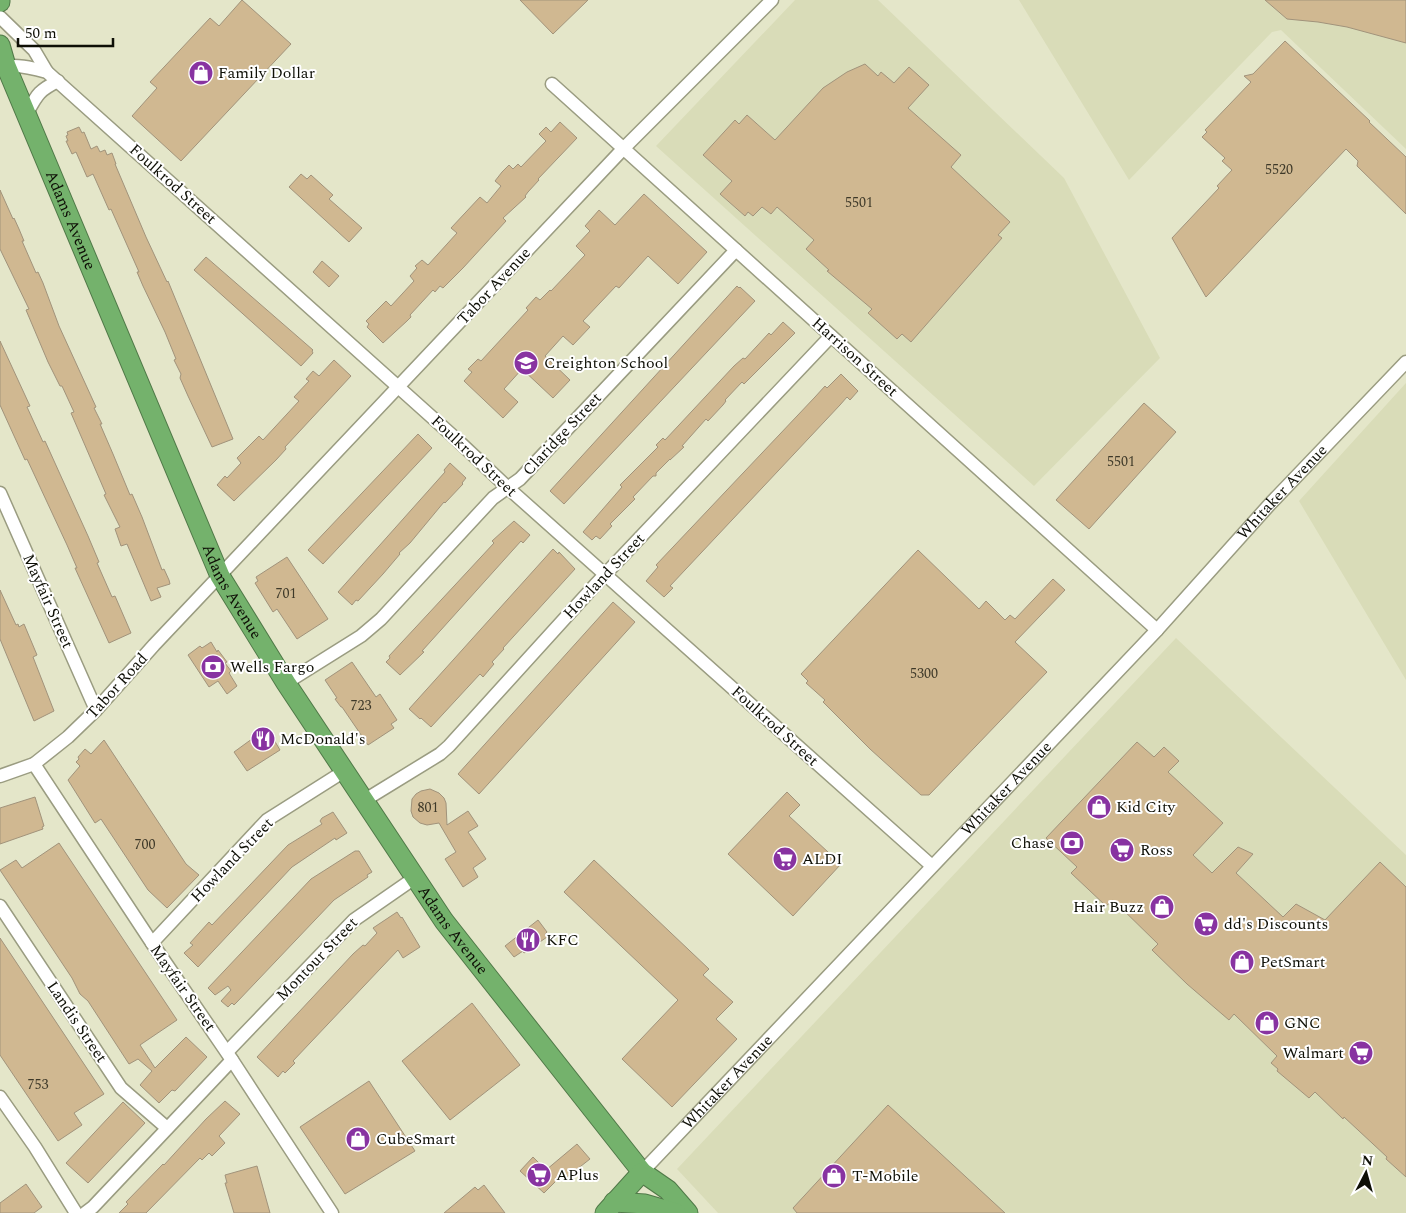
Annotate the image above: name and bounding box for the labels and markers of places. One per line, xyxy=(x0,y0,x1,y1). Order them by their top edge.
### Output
shop icon: Family Dollar xyxy=(188,60,214,86)
place label: Family Dollar xyxy=(218,61,315,85)
school or university icon: Creighton School xyxy=(513,350,539,376)
place label: Creighton School xyxy=(544,351,668,375)
bank icon: Wells Fargo xyxy=(200,654,226,680)
place label: Wells Fargo xyxy=(230,655,314,679)
restaurant icon: McDonald's xyxy=(250,726,276,752)
place label: McDonald's xyxy=(280,727,366,751)
shop icon: Kid City xyxy=(1086,794,1112,820)
place label: Kid City xyxy=(1116,795,1177,819)
bank icon: Chase xyxy=(1059,830,1085,856)
place label: Chase xyxy=(1011,831,1054,855)
supermarket icon: Ross xyxy=(1109,837,1135,863)
place label: Ross xyxy=(1140,838,1173,862)
supermarket icon: ALDI xyxy=(772,846,798,872)
place label: ALDI xyxy=(802,847,843,871)
shop icon: Hair Buzz xyxy=(1149,894,1175,920)
place label: Hair Buzz xyxy=(1073,895,1144,919)
supermarket icon: dd's Discounts xyxy=(1193,911,1219,937)
place label: dd's Discounts xyxy=(1224,912,1328,936)
restaurant icon: KFC xyxy=(515,927,541,953)
place label: KFC xyxy=(546,928,579,952)
shop icon: PetSmart xyxy=(1229,949,1255,975)
place label: PetSmart xyxy=(1260,950,1326,974)
shop icon: GNC xyxy=(1254,1010,1280,1036)
place label: GNC xyxy=(1284,1011,1321,1035)
supermarket icon: Walmart xyxy=(1348,1040,1374,1066)
place label: Walmart xyxy=(1283,1041,1344,1065)
shop icon: CubeSmart xyxy=(345,1126,371,1152)
place label: CubeSmart xyxy=(376,1127,456,1151)
supermarket icon: APlus xyxy=(526,1162,552,1188)
place label: APlus xyxy=(556,1163,599,1187)
shop icon: T-Mobile xyxy=(821,1163,847,1189)
place label: T-Mobile xyxy=(852,1164,918,1188)

